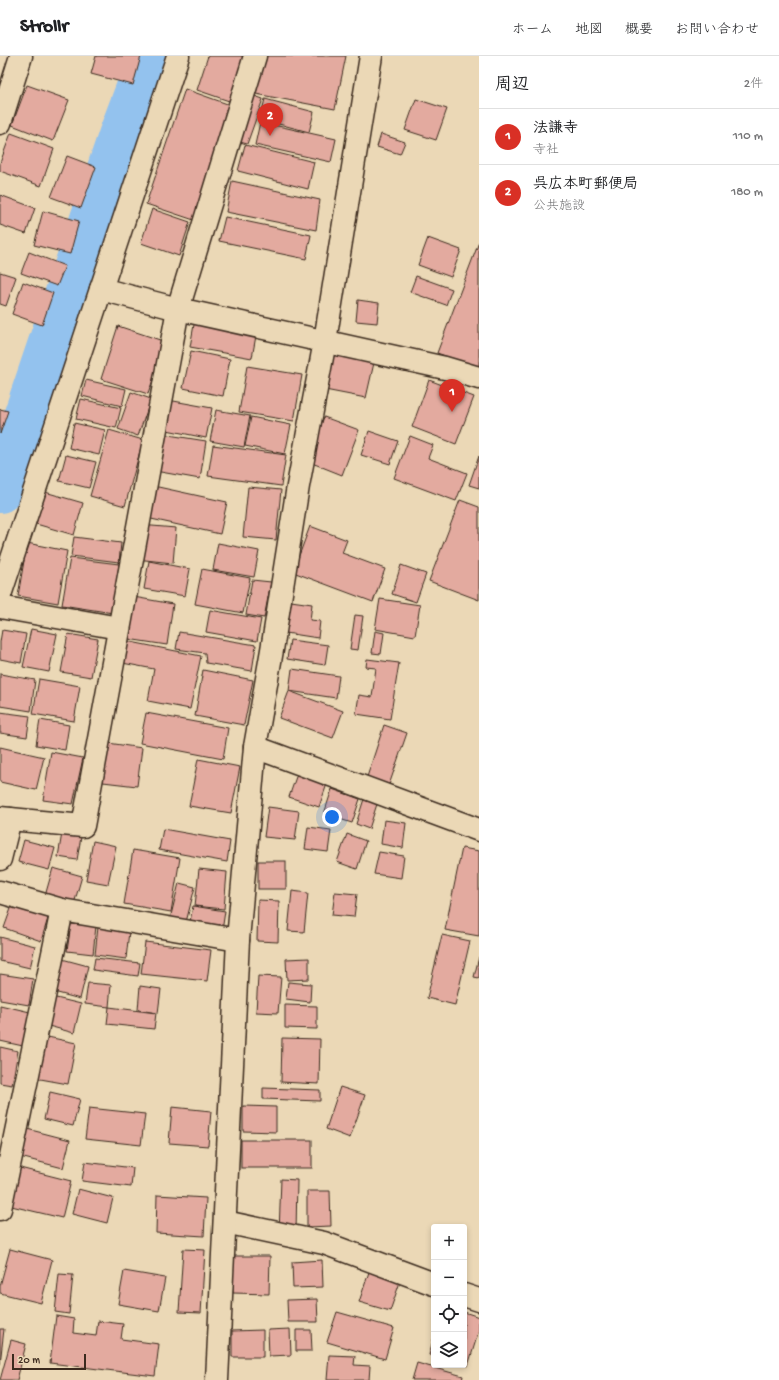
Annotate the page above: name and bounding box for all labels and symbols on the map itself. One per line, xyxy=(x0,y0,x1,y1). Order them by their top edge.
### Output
pin: 2 xyxy=(257,103,283,136)
pin: 1 xyxy=(439,379,465,412)
your location xyxy=(322,807,342,827)
scale bar xyxy=(12,1352,86,1371)

